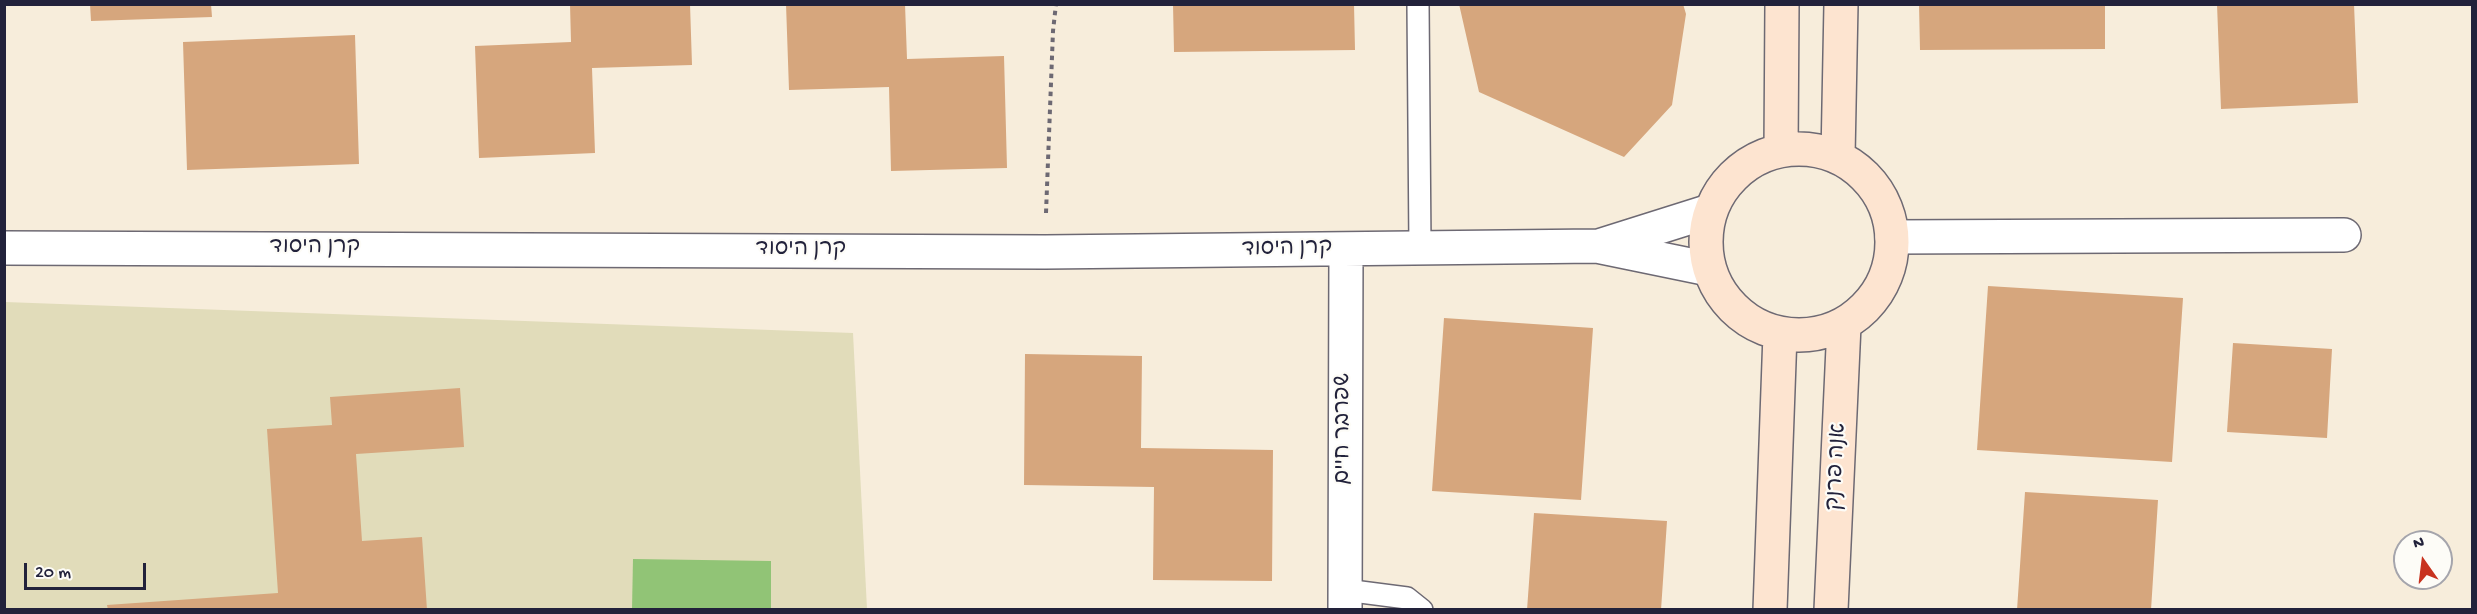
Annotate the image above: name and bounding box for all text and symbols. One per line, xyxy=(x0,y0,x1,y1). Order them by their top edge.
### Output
street label: קרן היסוד xyxy=(270,236,360,262)
street label: קרן היסוד xyxy=(1241,236,1333,264)
street label: קרן היסוד xyxy=(756,238,846,264)
street label: שפרבר חיים xyxy=(1332,373,1358,485)
street label: אנה פרנק xyxy=(1823,422,1853,512)
north arrow xyxy=(2393,530,2453,590)
text: N xyxy=(2412,534,2426,554)
scale bar xyxy=(27,551,148,589)
text: 20 m xyxy=(35,563,71,584)

